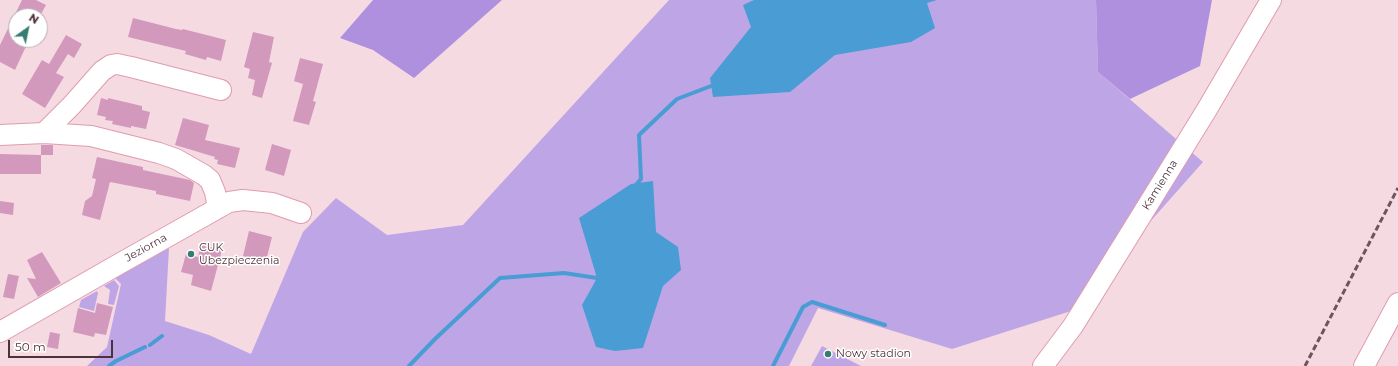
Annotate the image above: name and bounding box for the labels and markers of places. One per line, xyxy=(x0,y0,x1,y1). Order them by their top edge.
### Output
place label: CUK Ubezpieczenia xyxy=(199,241,280,267)
marker: CUK Ubezpieczenia xyxy=(186,249,196,259)
place label: Nowy stadion xyxy=(836,347,911,361)
marker: Nowy stadion xyxy=(823,349,833,359)

